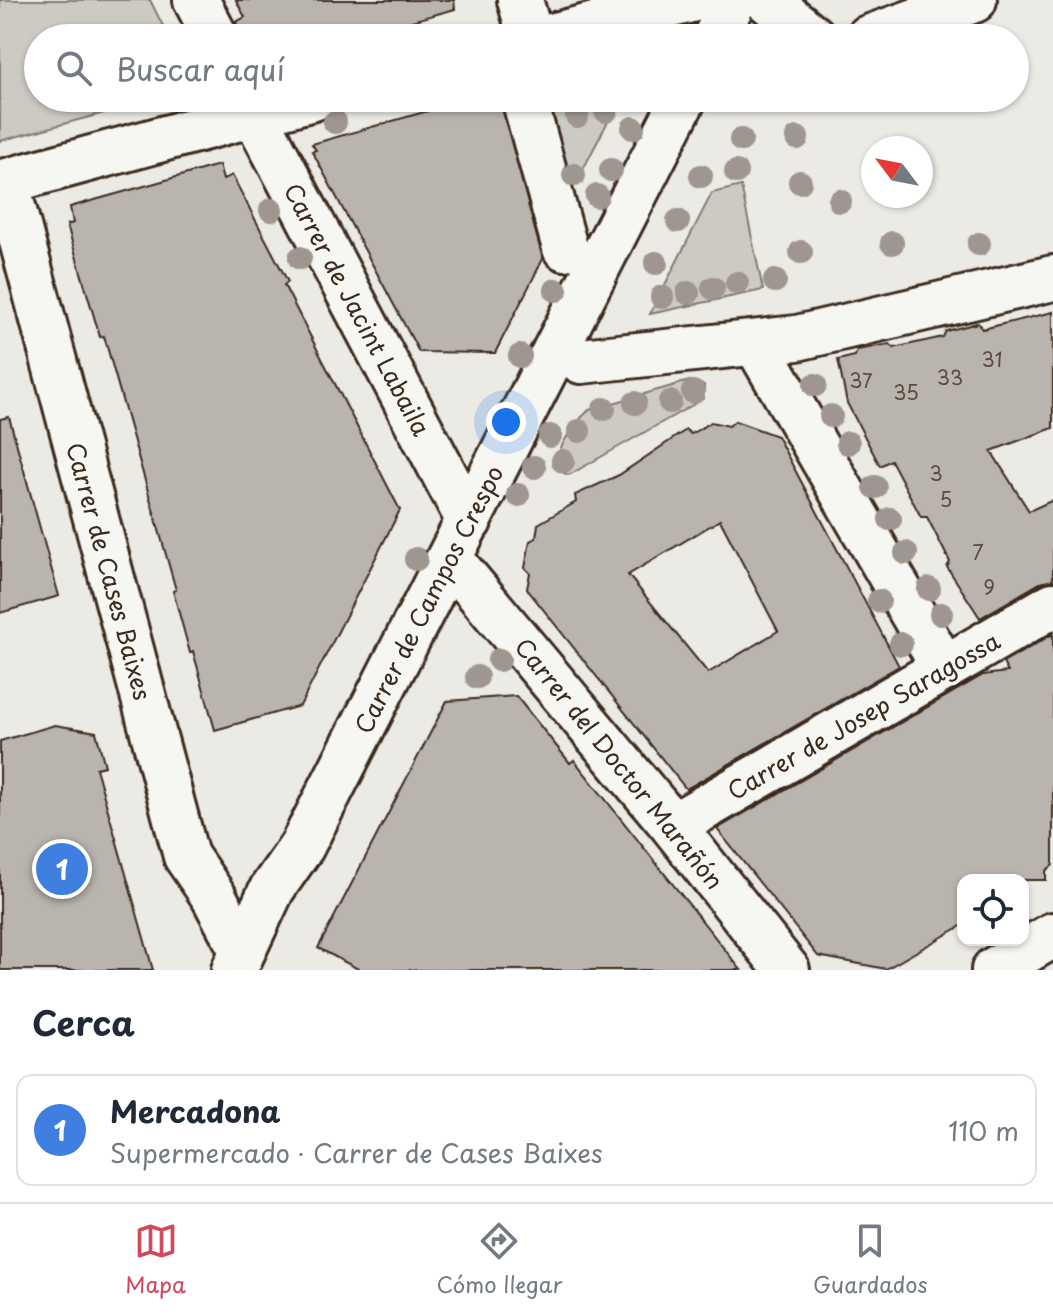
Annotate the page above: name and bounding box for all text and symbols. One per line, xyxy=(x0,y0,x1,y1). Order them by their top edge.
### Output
search box xyxy=(24,24,1029,112)
icon: search xyxy=(52,46,96,90)
text: Buscar aquí xyxy=(116,46,285,91)
north arrow xyxy=(861,136,933,208)
street label: Carrer de Jacint Labaila xyxy=(276,176,440,442)
house number: 31 xyxy=(982,344,1002,374)
house number: 33 xyxy=(937,362,963,392)
house number: 37 xyxy=(849,365,873,395)
house number: 35 xyxy=(893,377,919,407)
your location xyxy=(486,402,526,442)
street label: Carrer de Cases Baixes xyxy=(58,438,162,704)
house number: 3 xyxy=(929,458,943,488)
street label: Carrer de Campos Crespo xyxy=(345,459,511,739)
house number: 5 xyxy=(940,484,952,514)
house number: 7 xyxy=(972,537,984,567)
house number: 9 xyxy=(983,572,995,602)
street label: Carrer de Josep Saragossa xyxy=(720,622,1006,808)
street label: Carrer del Doctor Marañón xyxy=(507,629,733,897)
pin: 1 xyxy=(36,839,88,899)
map controls xyxy=(957,874,1029,946)
button: locate xyxy=(957,874,1029,946)
text: Cerca xyxy=(32,996,135,1048)
text: Mercadona xyxy=(110,1088,281,1133)
text: 1 xyxy=(54,1111,66,1150)
text: 110 m xyxy=(948,1111,1019,1150)
text: Supermercado · Carrer de Cases Baixes xyxy=(110,1133,603,1172)
tab: Mapa xyxy=(125,1219,186,1300)
tab: Cómo llegar xyxy=(437,1219,562,1300)
tab: Guardados xyxy=(813,1219,928,1300)

